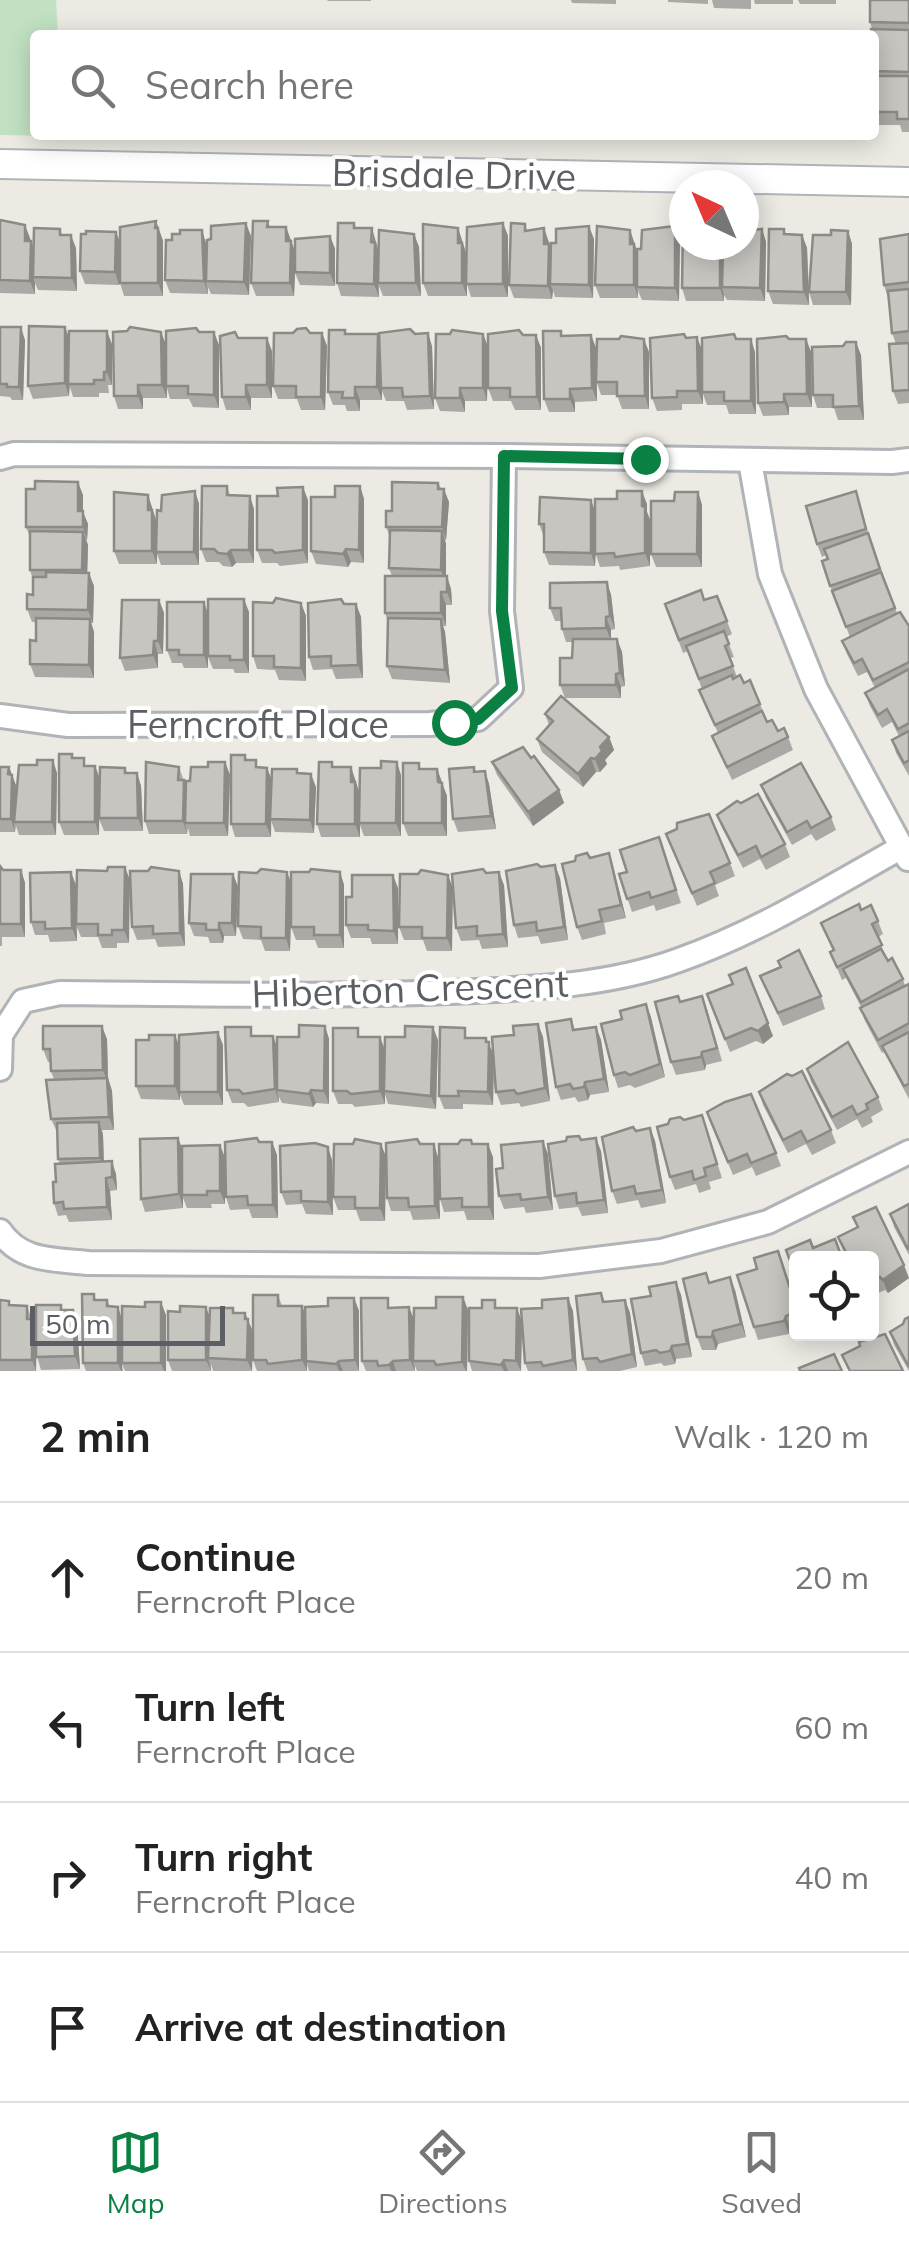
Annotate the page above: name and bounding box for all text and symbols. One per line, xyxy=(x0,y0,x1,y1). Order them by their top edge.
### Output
search box xyxy=(30,30,879,140)
icon: search xyxy=(65,58,120,113)
text: Search here xyxy=(145,61,354,109)
street label: Brisdale Drive xyxy=(331,148,577,200)
north arrow xyxy=(669,170,759,260)
route end xyxy=(623,437,669,483)
street label: Ferncroft Place xyxy=(127,700,389,748)
route start xyxy=(432,700,478,746)
street label: Hiberton Crescent xyxy=(251,958,569,1018)
map controls xyxy=(789,1251,879,1341)
button: locate xyxy=(789,1251,879,1341)
scale bar xyxy=(30,1301,225,1346)
text: 50 m xyxy=(45,1306,111,1341)
text: 2 min xyxy=(40,1410,151,1463)
text: Walk · 120 m xyxy=(674,1416,869,1456)
text: Continue xyxy=(135,1533,296,1581)
icon: ahead xyxy=(40,1550,95,1605)
text: 20 m xyxy=(794,1557,869,1597)
text: Ferncroft Place xyxy=(135,1581,356,1621)
text: Turn left xyxy=(135,1683,285,1731)
icon: left xyxy=(40,1700,95,1755)
text: 60 m xyxy=(794,1707,869,1747)
text: Ferncroft Place xyxy=(135,1731,356,1771)
text: Turn right xyxy=(135,1833,312,1881)
icon: right xyxy=(40,1850,95,1905)
text: 40 m xyxy=(794,1857,869,1897)
text: Ferncroft Place xyxy=(135,1881,356,1921)
icon: arrive xyxy=(40,2000,95,2055)
text: Arrive at destination xyxy=(135,2003,507,2051)
tab: Map xyxy=(107,2125,164,2220)
tab: Directions xyxy=(378,2125,508,2220)
tab: Saved xyxy=(721,2125,802,2220)

